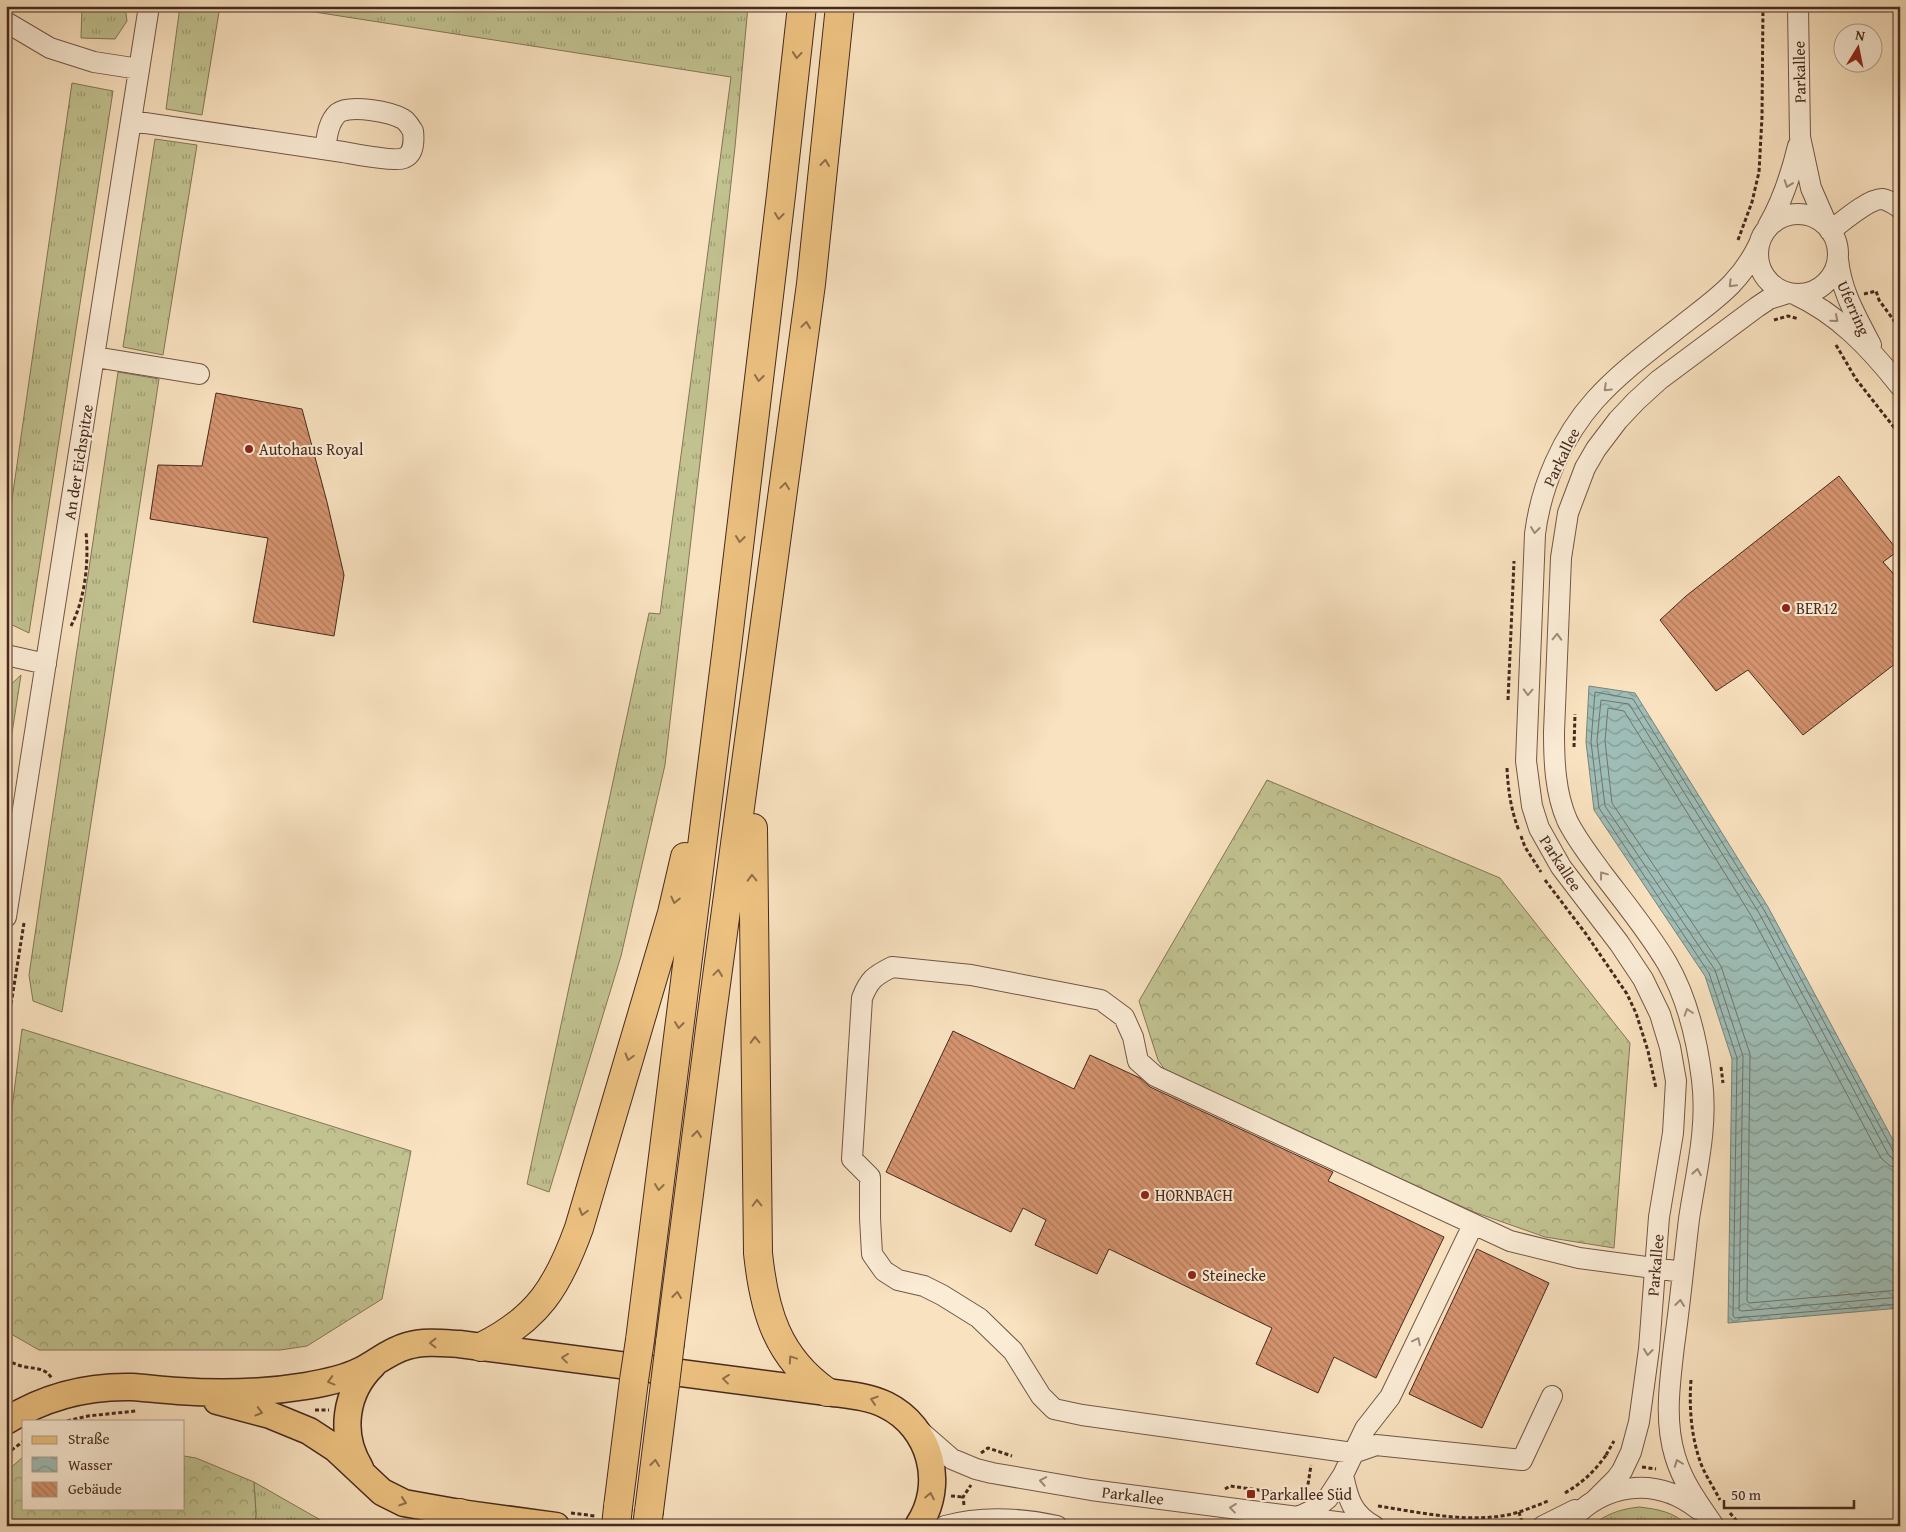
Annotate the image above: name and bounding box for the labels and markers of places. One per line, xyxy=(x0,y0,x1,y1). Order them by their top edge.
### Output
place label: Autohaus Royal xyxy=(259,437,364,461)
marker: Autohaus Royal xyxy=(243,443,255,455)
place label: BER12 xyxy=(1796,596,1838,620)
marker: BER12 xyxy=(1780,602,1792,614)
place label: HORNBACH xyxy=(1155,1183,1233,1207)
marker: HORNBACH xyxy=(1139,1189,1151,1201)
place label: Steinecke xyxy=(1202,1263,1266,1287)
marker: Steinecke xyxy=(1186,1269,1198,1281)
place label: Parkallee Süd xyxy=(1261,1482,1352,1506)
marker: Parkallee Süd xyxy=(1245,1488,1257,1500)

